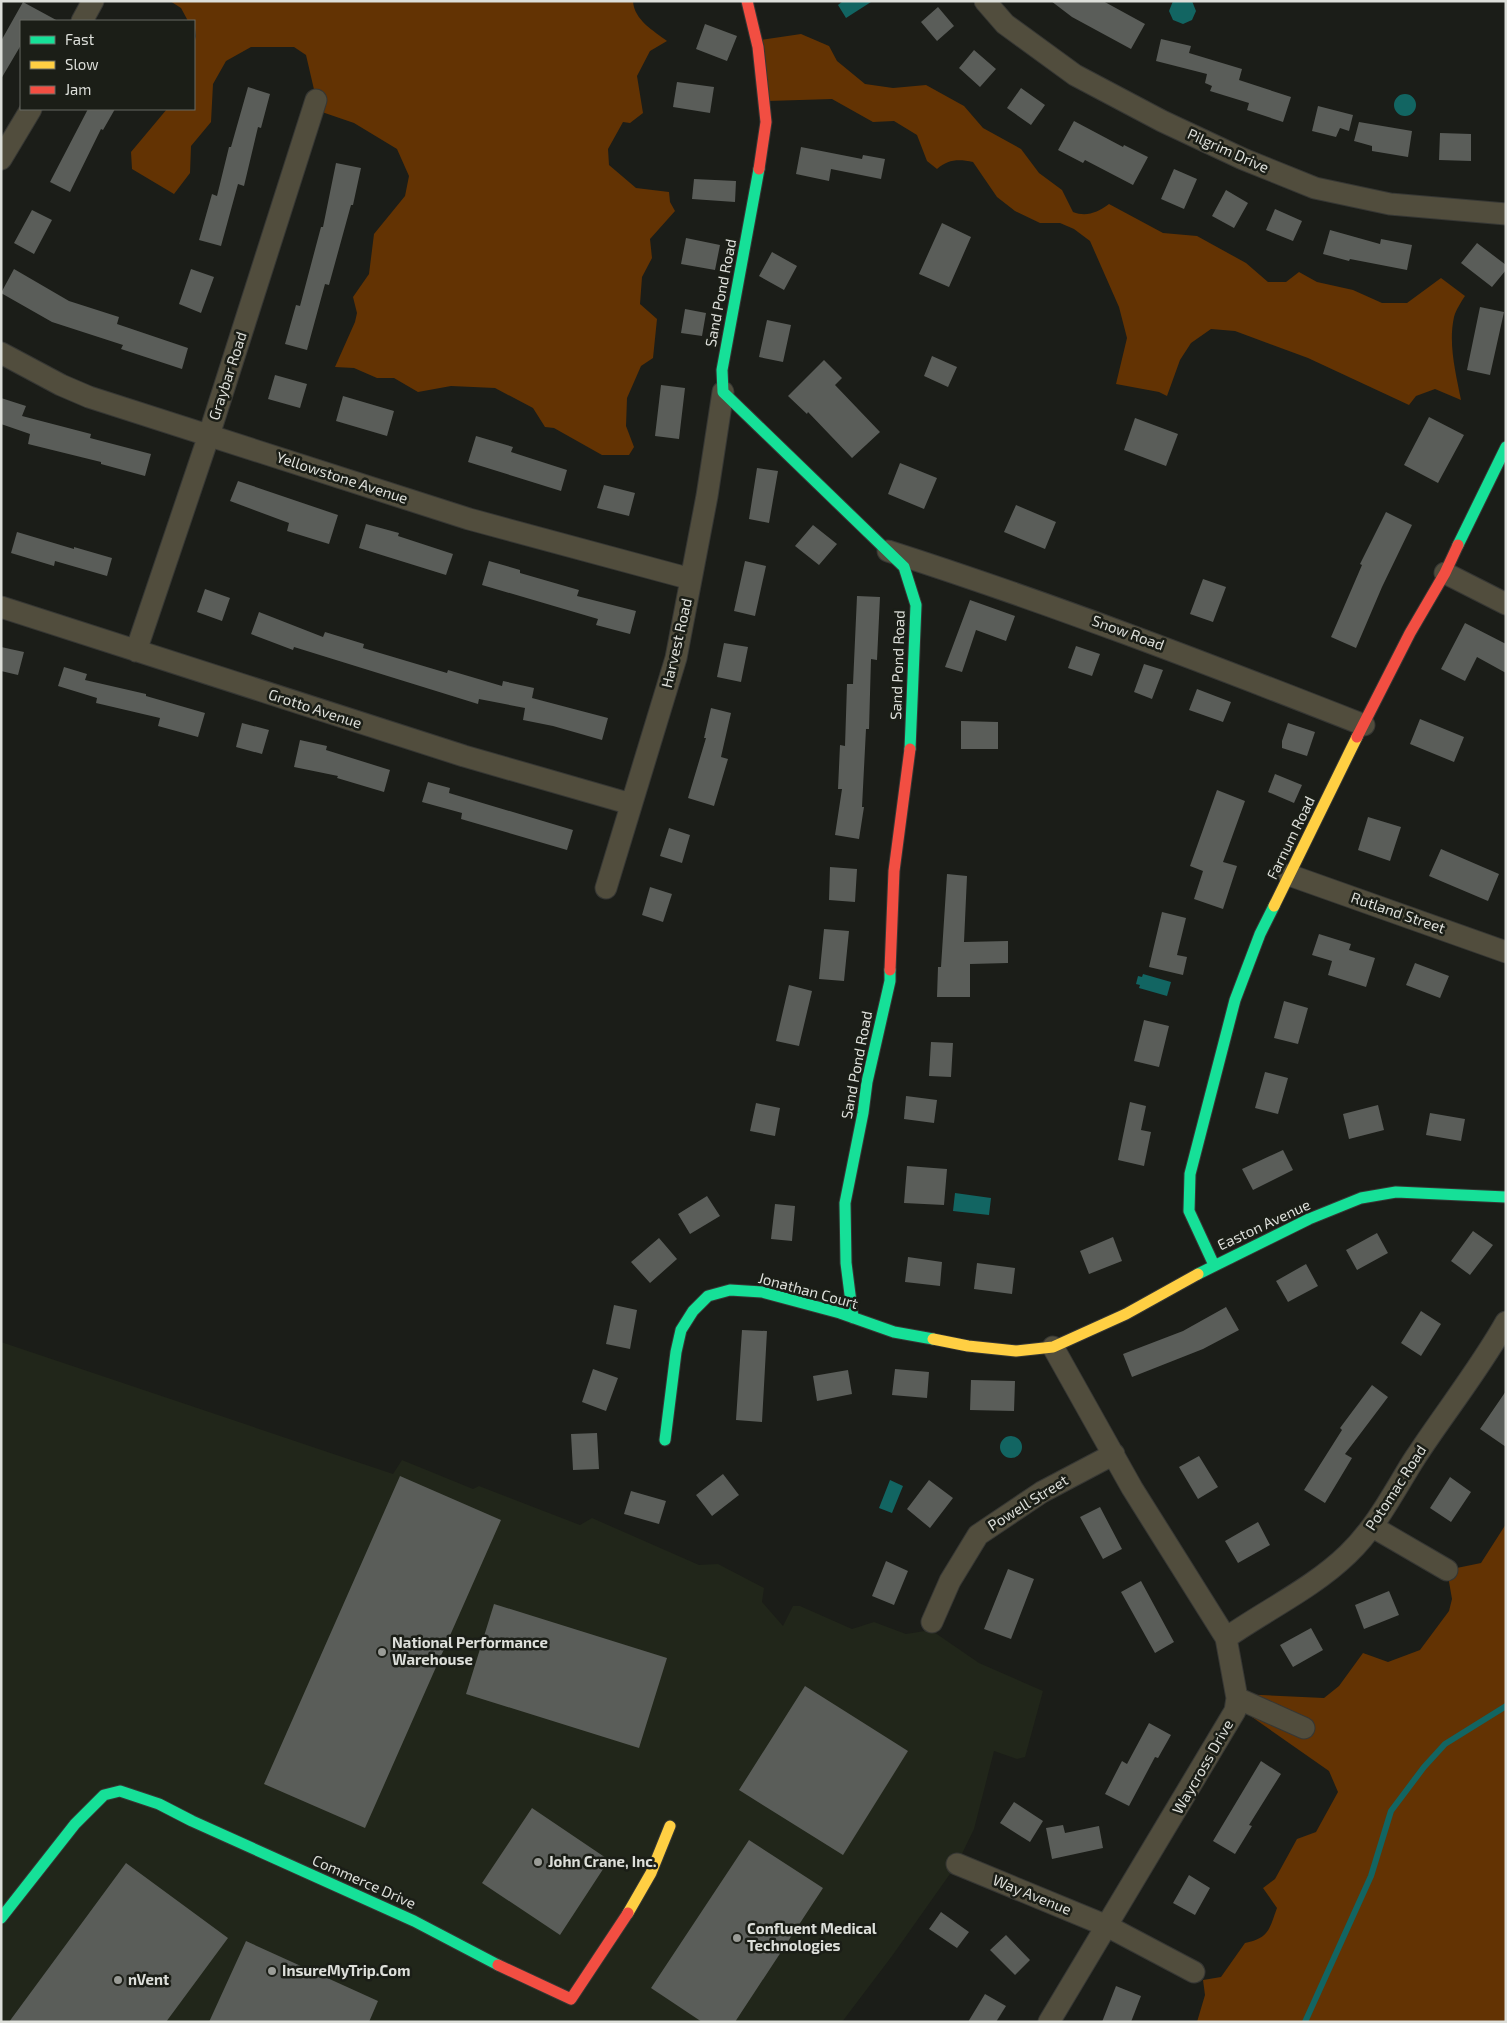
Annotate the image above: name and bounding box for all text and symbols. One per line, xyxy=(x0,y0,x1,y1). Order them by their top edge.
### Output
legend xyxy=(20,20,195,110)
text: Fast xyxy=(65,30,95,48)
text: Slow xyxy=(65,55,99,73)
text: Jam xyxy=(65,80,91,98)
street label: Pilgrim Drive xyxy=(1185,124,1272,176)
street label: Sand Pond Road xyxy=(701,237,739,348)
street label: Graybar Road xyxy=(204,329,250,422)
street label: Yellowstone Avenue xyxy=(274,447,410,507)
street label: Harvest Road xyxy=(657,596,695,689)
street label: Sand Pond Road xyxy=(886,610,908,720)
street label: Snow Road xyxy=(1090,611,1167,653)
street label: Grotto Avenue xyxy=(266,685,364,732)
street label: Farnum Road xyxy=(1262,793,1318,882)
street label: Rutland Street xyxy=(1349,887,1448,937)
street label: Sand Pond Road xyxy=(837,1009,875,1120)
street label: Easton Avenue xyxy=(1214,1195,1313,1253)
street label: Jonathan Court xyxy=(756,1268,860,1312)
street label: Potomac Road xyxy=(1361,1441,1429,1533)
street label: Powell Street xyxy=(984,1470,1071,1534)
place label: National Performance Warehouse xyxy=(392,1633,548,1668)
marker: National Performance Warehouse xyxy=(376,1646,388,1658)
street label: Waycross Drive xyxy=(1168,1716,1236,1817)
street label: Commerce Drive xyxy=(310,1850,419,1912)
place label: John Crane, Inc. xyxy=(548,1852,656,1870)
marker: John Crane, Inc. xyxy=(532,1856,544,1868)
street label: Way Avenue xyxy=(990,1870,1074,1918)
place label: Confluent Medical Technologies xyxy=(747,1919,877,1954)
marker: Confluent Medical Technologies xyxy=(731,1932,743,1944)
place label: InsureMyTrip.Com xyxy=(282,1961,410,1980)
marker: InsureMyTrip.Com xyxy=(266,1965,278,1977)
place label: nVent xyxy=(128,1970,169,1988)
marker: nVent xyxy=(112,1974,124,1986)

